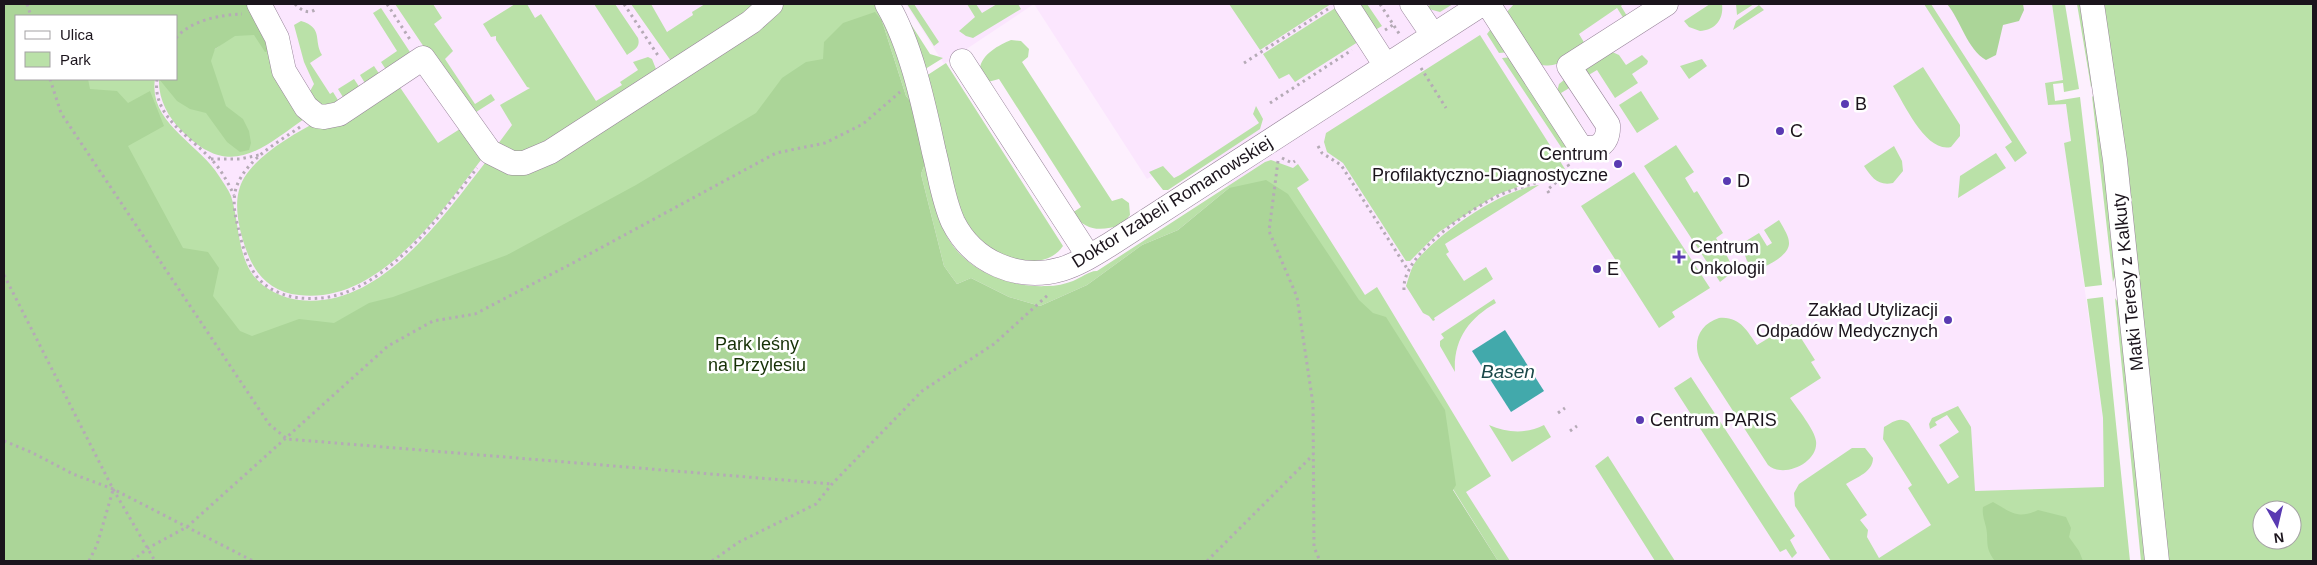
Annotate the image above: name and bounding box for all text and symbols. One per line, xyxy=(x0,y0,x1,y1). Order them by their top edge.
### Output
legend xyxy=(15,15,178,80)
text: Ulica xyxy=(60,26,94,43)
text: Park xyxy=(60,51,91,68)
place label: B xyxy=(1855,94,1867,114)
marker: B xyxy=(1839,98,1851,110)
place label: C xyxy=(1790,121,1803,141)
marker: C xyxy=(1774,125,1786,137)
street label: Doktor Izabeli Romanowskiej xyxy=(1068,132,1276,272)
place label: Centrum Profilaktyczno-Diagnostyczne xyxy=(1372,144,1608,185)
marker: Centrum Profilaktyczno-Diagnostyczne xyxy=(1612,158,1624,170)
place label: D xyxy=(1737,171,1750,191)
marker: D xyxy=(1721,175,1733,187)
street label: Matki Teresy z Kalkuty xyxy=(2109,192,2147,372)
place label: Centrum Onkologii xyxy=(1690,237,1765,278)
marker: Centrum Onkologii xyxy=(1672,250,1686,264)
place label: E xyxy=(1607,259,1619,279)
marker: E xyxy=(1591,263,1603,275)
place label: Zakład Utylizacji Odpadów Medycznych xyxy=(1756,300,1938,341)
marker: Zakład Utylizacji Odpadów Medycznych xyxy=(1942,314,1954,326)
park label: Park leśny na Przylesiu xyxy=(708,334,806,375)
water label: Basen xyxy=(1481,361,1535,382)
place label: Centrum PARIS xyxy=(1650,410,1777,430)
marker: Centrum PARIS xyxy=(1634,414,1646,426)
north arrow xyxy=(2252,500,2302,550)
text: N xyxy=(2273,529,2285,547)

